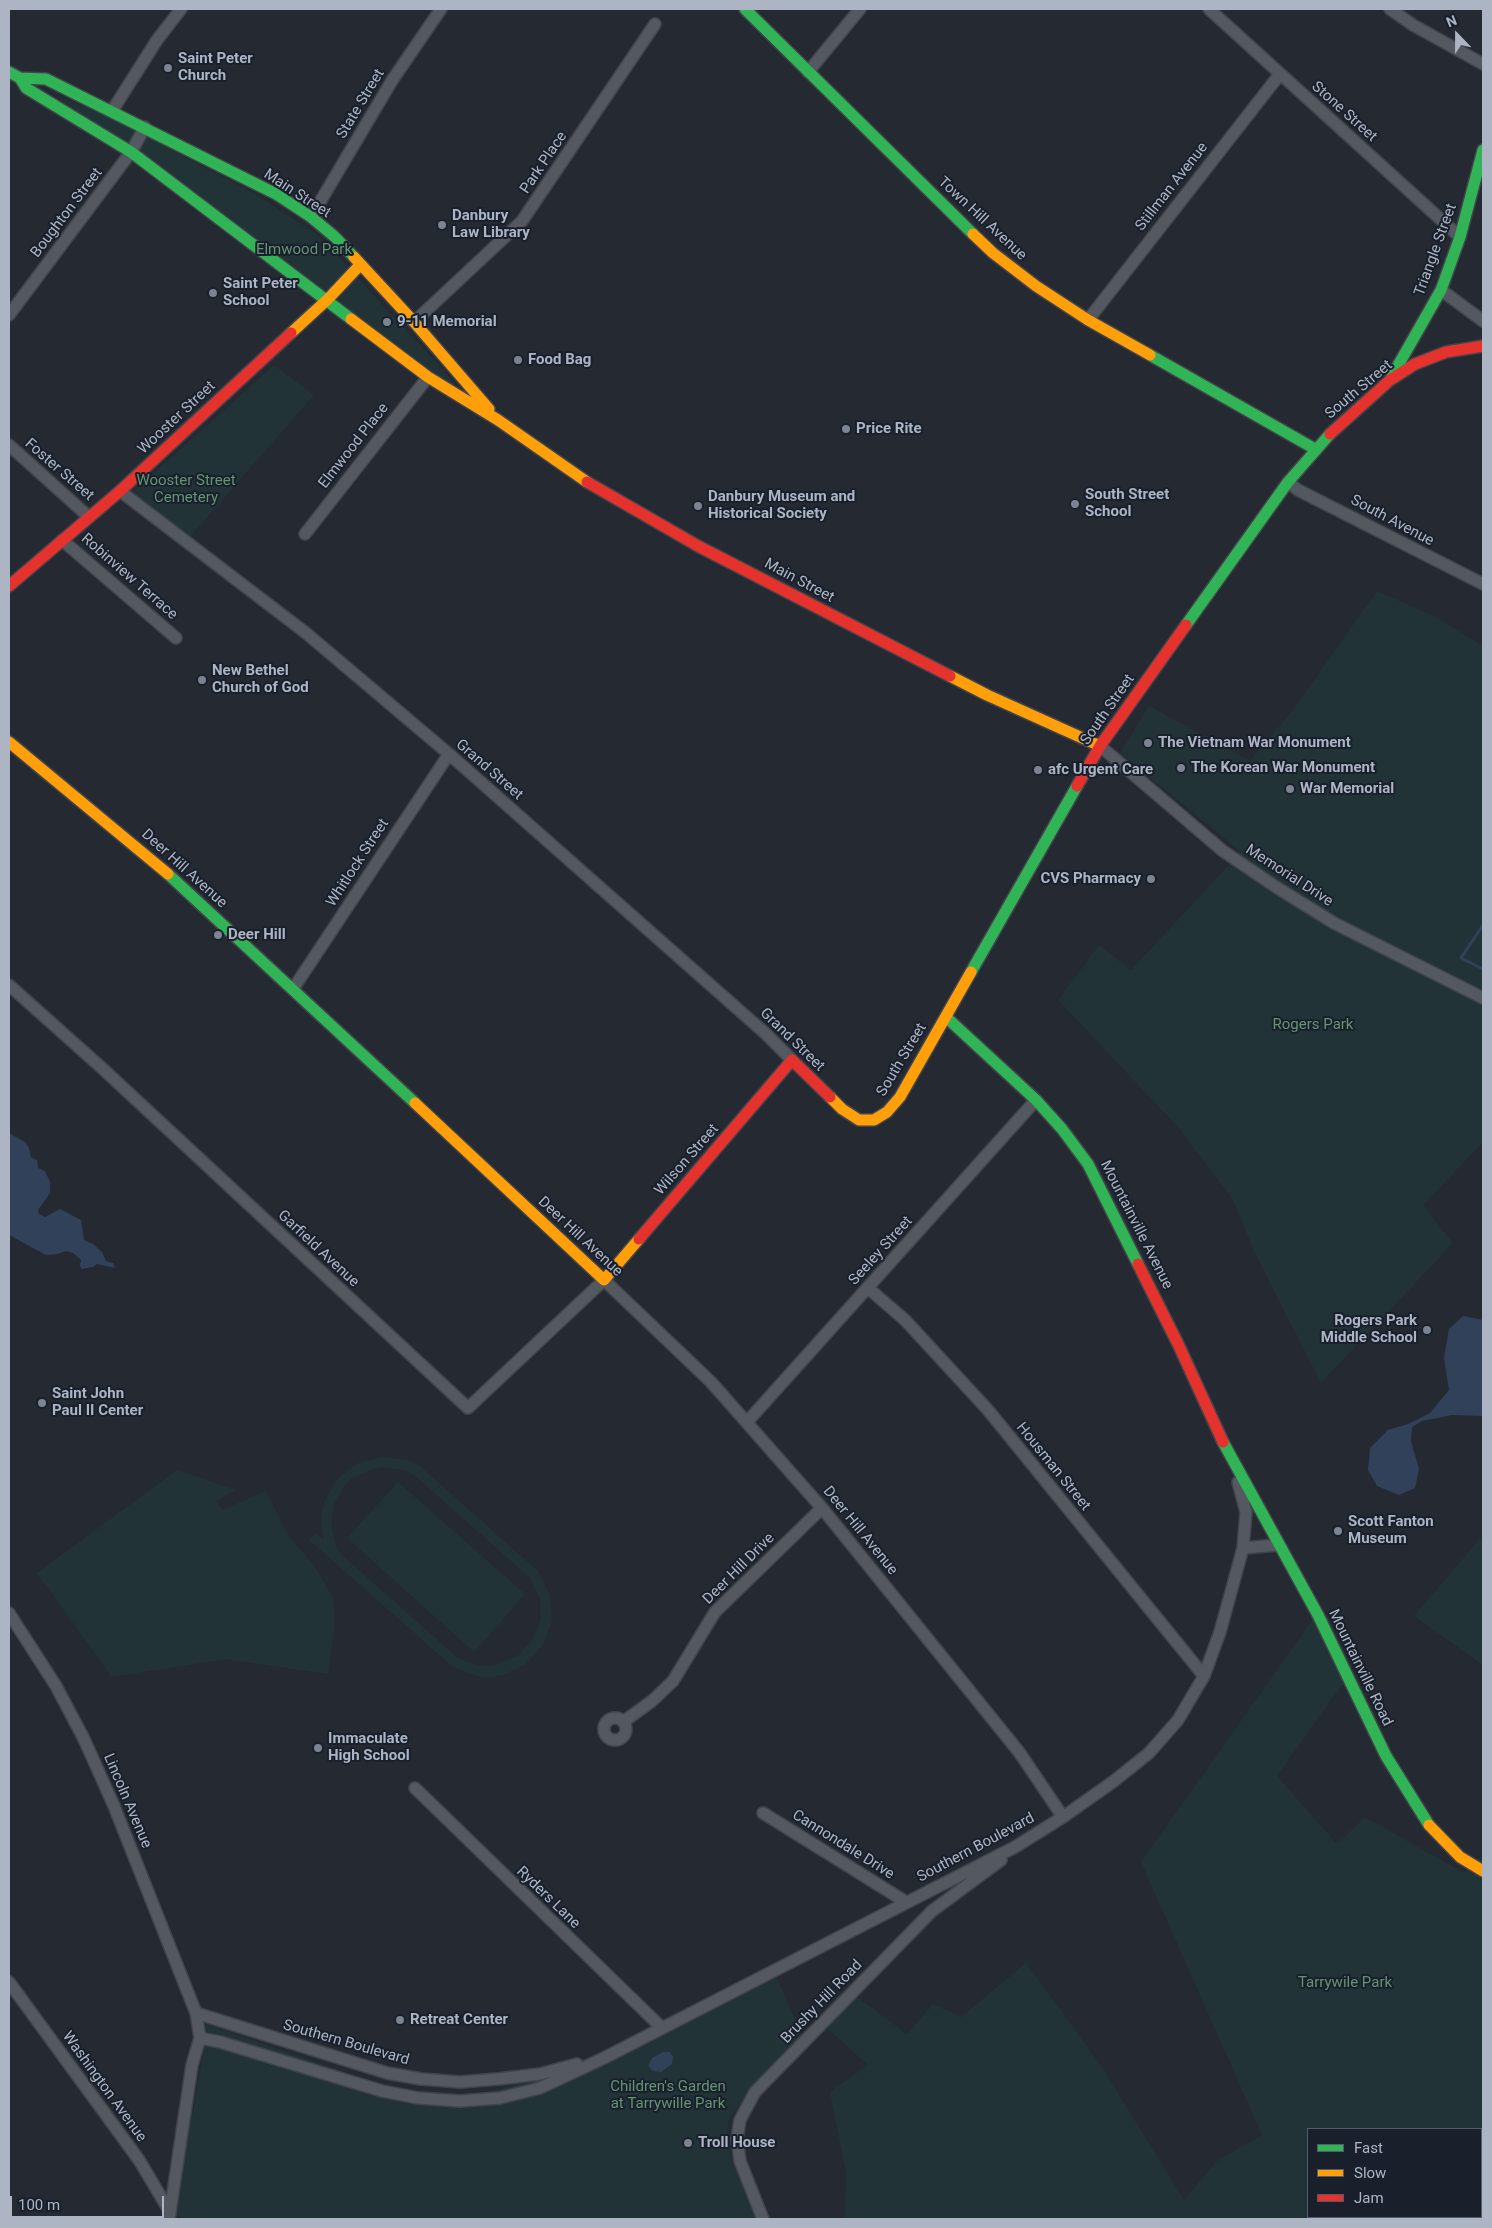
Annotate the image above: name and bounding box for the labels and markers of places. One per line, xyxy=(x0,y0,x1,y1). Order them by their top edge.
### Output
place label: Saint Peter Church xyxy=(178,50,253,85)
marker: Saint Peter Church xyxy=(162,62,174,74)
place label: Danbury Law Library xyxy=(452,207,530,242)
marker: Danbury Law Library xyxy=(436,219,448,231)
place label: Saint Peter School xyxy=(223,275,298,310)
marker: Saint Peter School xyxy=(207,287,219,299)
place label: 9-11 Memorial xyxy=(397,313,497,331)
marker: 9-11 Memorial xyxy=(381,316,393,328)
place label: Food Bag xyxy=(528,351,591,369)
marker: Food Bag xyxy=(512,354,524,366)
place label: Price Rite xyxy=(856,420,922,438)
marker: Price Rite xyxy=(840,423,852,435)
place label: South Street School xyxy=(1085,486,1169,521)
place label: Danbury Museum and Historical Society xyxy=(708,488,855,523)
marker: South Street School xyxy=(1069,498,1081,510)
marker: Danbury Museum and Historical Society xyxy=(692,500,704,512)
place label: New Bethel Church of God xyxy=(212,662,309,697)
marker: New Bethel Church of God xyxy=(196,674,208,686)
place label: The Vietnam War Monument xyxy=(1158,734,1351,752)
marker: The Vietnam War Monument xyxy=(1142,737,1154,749)
place label: The Korean War Monument xyxy=(1191,759,1375,777)
place label: afc Urgent Care xyxy=(1048,761,1153,779)
marker: The Korean War Monument xyxy=(1175,762,1187,774)
marker: afc Urgent Care xyxy=(1032,764,1044,776)
place label: War Memorial xyxy=(1300,780,1394,798)
marker: War Memorial xyxy=(1284,783,1296,795)
place label: CVS Pharmacy xyxy=(1040,870,1141,888)
marker: CVS Pharmacy xyxy=(1145,873,1157,885)
place label: Deer Hill xyxy=(228,926,286,944)
marker: Deer Hill xyxy=(212,929,224,941)
place label: Rogers Park Middle School xyxy=(1321,1312,1417,1347)
marker: Rogers Park Middle School xyxy=(1421,1324,1433,1336)
place label: Saint John Paul II Center xyxy=(52,1385,143,1420)
marker: Saint John Paul II Center xyxy=(36,1397,48,1409)
place label: Scott Fanton Museum xyxy=(1348,1513,1434,1548)
marker: Scott Fanton Museum xyxy=(1332,1525,1344,1537)
place label: Immaculate High School xyxy=(328,1730,410,1765)
marker: Immaculate High School xyxy=(312,1742,324,1754)
place label: Retreat Center xyxy=(410,2011,508,2029)
marker: Retreat Center xyxy=(394,2014,406,2026)
place label: Troll House xyxy=(698,2134,775,2152)
marker: Troll House xyxy=(682,2137,694,2149)

